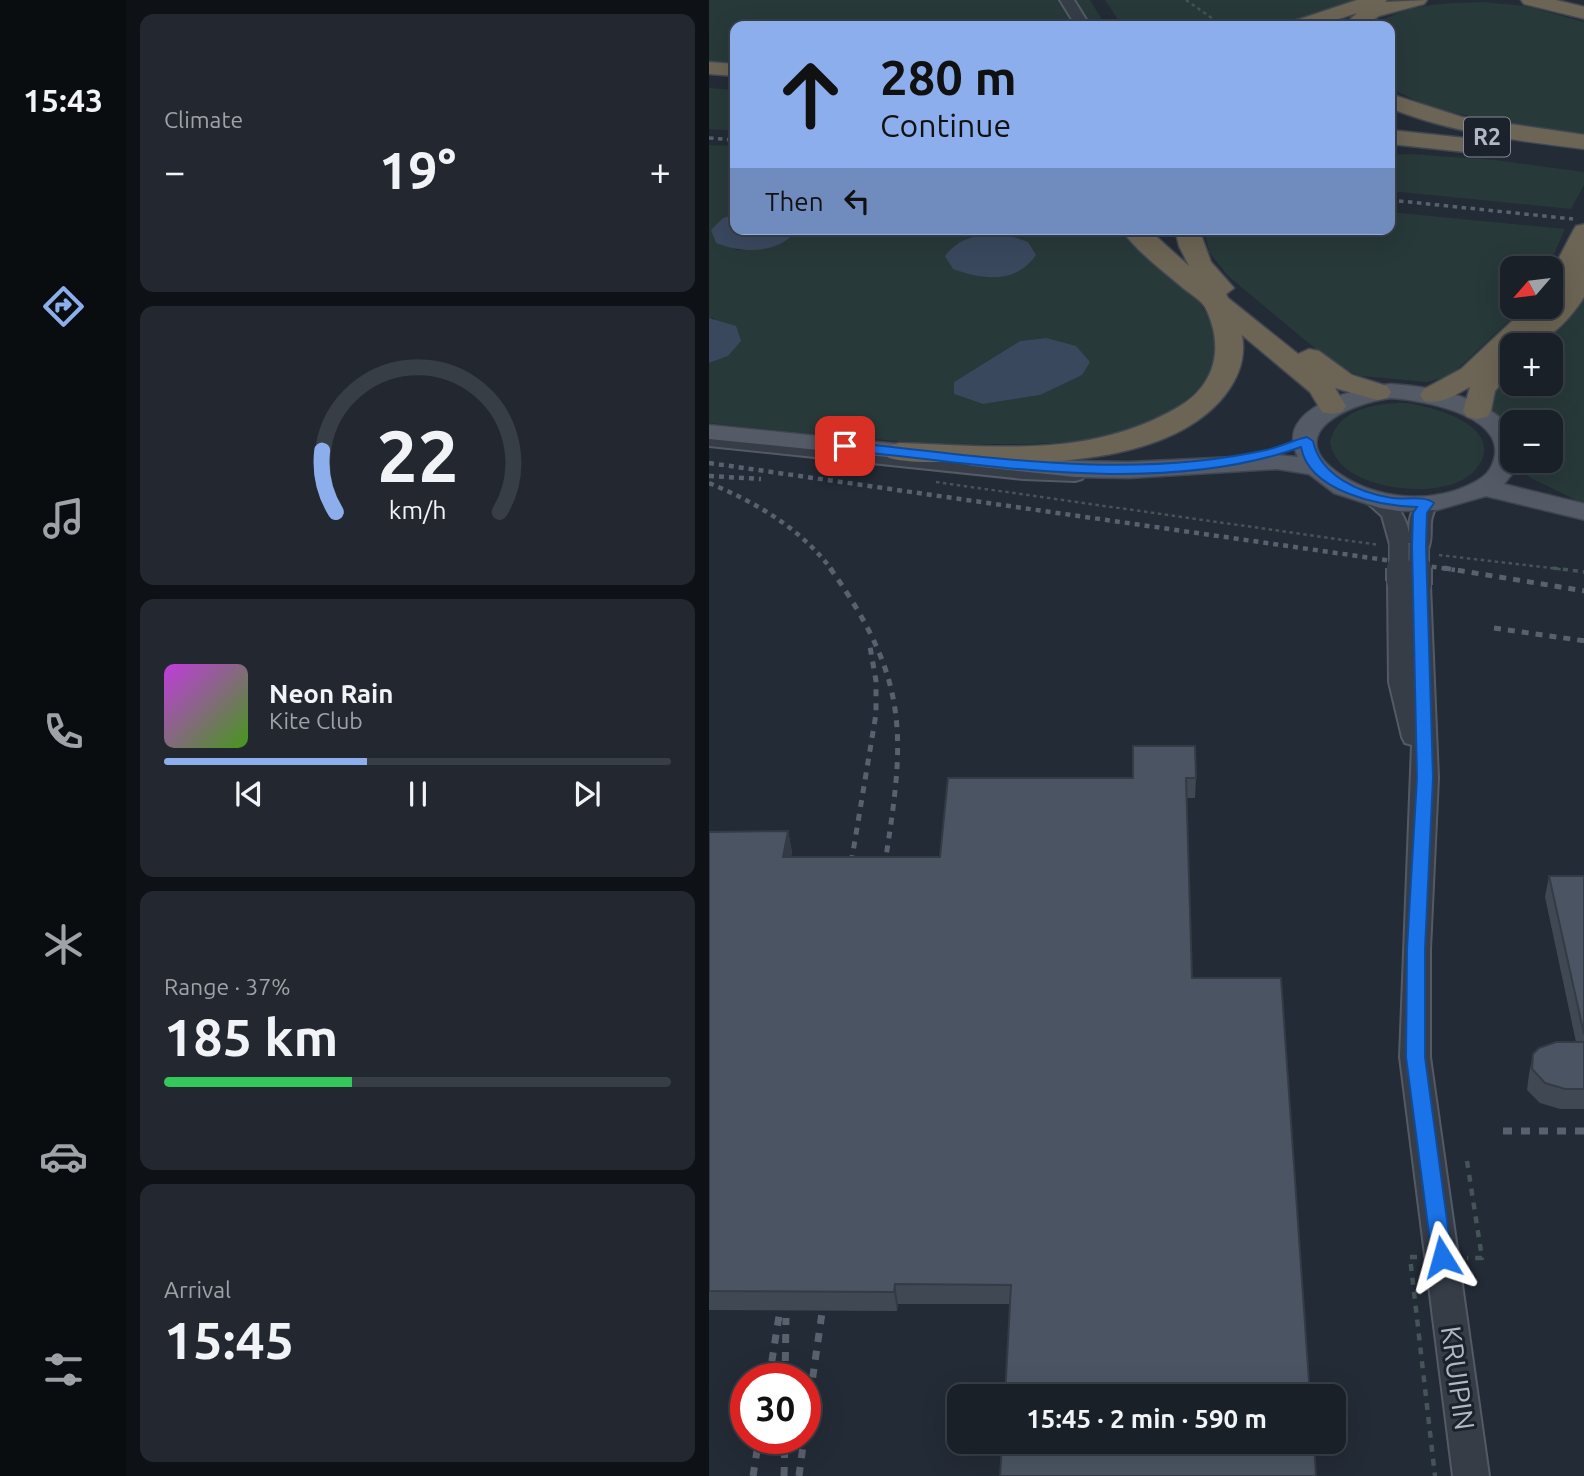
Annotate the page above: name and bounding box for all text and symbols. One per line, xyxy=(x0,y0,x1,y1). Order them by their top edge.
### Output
icon: ahead xyxy=(765,49,856,140)
text: 280 m xyxy=(880,49,1017,104)
text: 15:43 xyxy=(23,82,103,118)
text: Climate xyxy=(164,107,243,132)
text: Continue xyxy=(880,107,1011,143)
road number: R2 xyxy=(1464,118,1510,156)
text: 19° xyxy=(379,141,456,199)
text: − xyxy=(164,150,185,192)
text: + xyxy=(650,150,671,192)
icon: left xyxy=(838,182,876,220)
text: Then xyxy=(765,187,824,216)
north arrow xyxy=(1500,256,1563,318)
map controls xyxy=(1500,256,1563,473)
icon: directions xyxy=(39,282,88,331)
button: + xyxy=(1500,333,1563,396)
button: − xyxy=(1500,410,1563,473)
text: 22 xyxy=(376,414,459,496)
pin xyxy=(815,416,875,476)
icon: arrive xyxy=(826,427,864,465)
icon: music xyxy=(39,494,88,543)
text: km/h xyxy=(389,495,446,523)
text: Neon Rain xyxy=(269,679,394,708)
icon: phone xyxy=(39,707,88,756)
text: Kite Club xyxy=(269,708,363,733)
icon: previous xyxy=(230,775,268,813)
icon: pause xyxy=(399,775,437,813)
icon: next xyxy=(568,775,606,813)
icon: climate xyxy=(39,920,88,969)
text: Range · 37% xyxy=(164,974,291,999)
text: 185 km xyxy=(164,1008,338,1066)
icon: car xyxy=(39,1132,88,1181)
position arrow xyxy=(1405,1220,1479,1294)
text: Arrival xyxy=(164,1277,231,1302)
text: 15:45 xyxy=(164,1311,294,1369)
street label: KRUIPIN xyxy=(1436,1324,1481,1432)
icon: filters xyxy=(39,1345,88,1394)
speed limit sign: 30 xyxy=(730,1363,821,1454)
text: 15:45 · 2 min · 590 m xyxy=(1026,1404,1267,1433)

